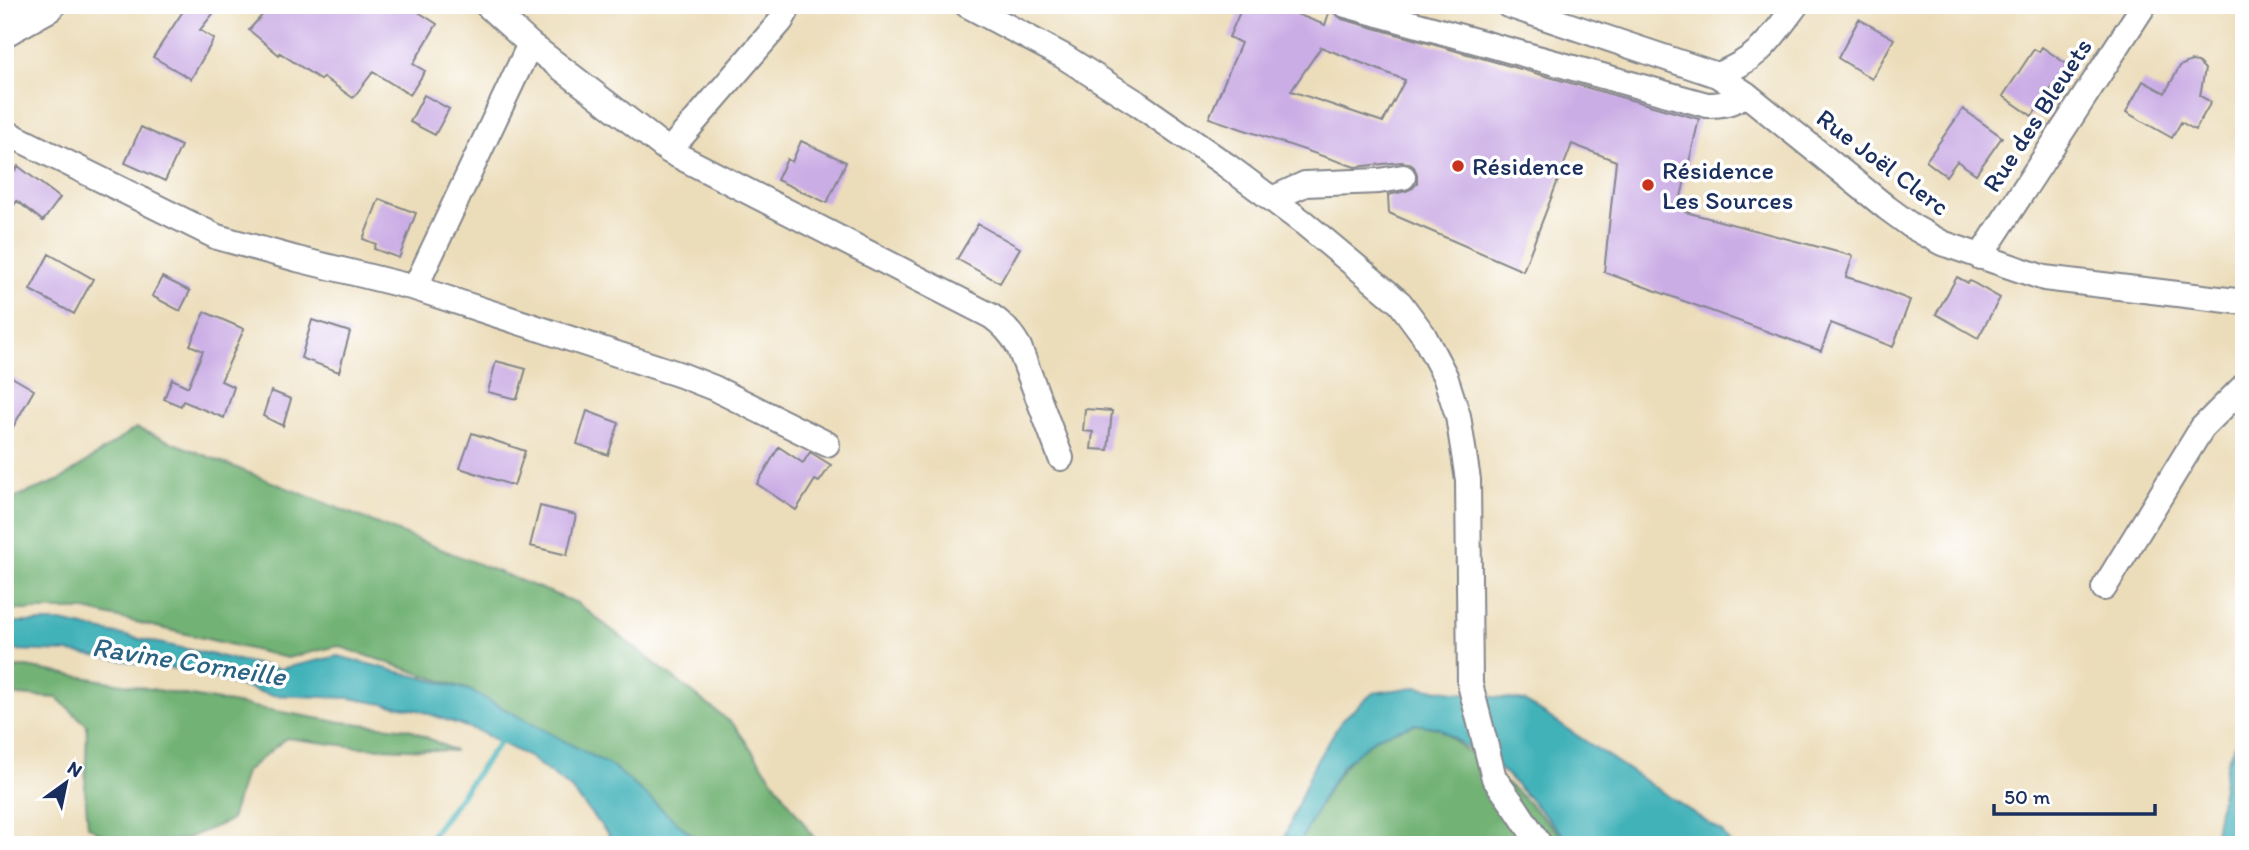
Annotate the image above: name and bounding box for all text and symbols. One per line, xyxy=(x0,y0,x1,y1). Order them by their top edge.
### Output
street label: Rue des Bleuets xyxy=(1975,32,2099,198)
street label: Rue Joël Clerc xyxy=(1810,102,1956,222)
place label: Résidence xyxy=(1472,150,1584,182)
place label: Résidence Les Sources xyxy=(1662,154,1793,216)
marker: Résidence xyxy=(1450,158,1466,174)
marker: Résidence Les Sources xyxy=(1640,177,1656,193)
water label: Ravine Corneille xyxy=(90,629,290,693)
north arrow xyxy=(32,748,102,818)
text: N xyxy=(63,756,87,782)
scale bar xyxy=(1994,773,2154,817)
text: 50 m xyxy=(2004,784,2051,809)

